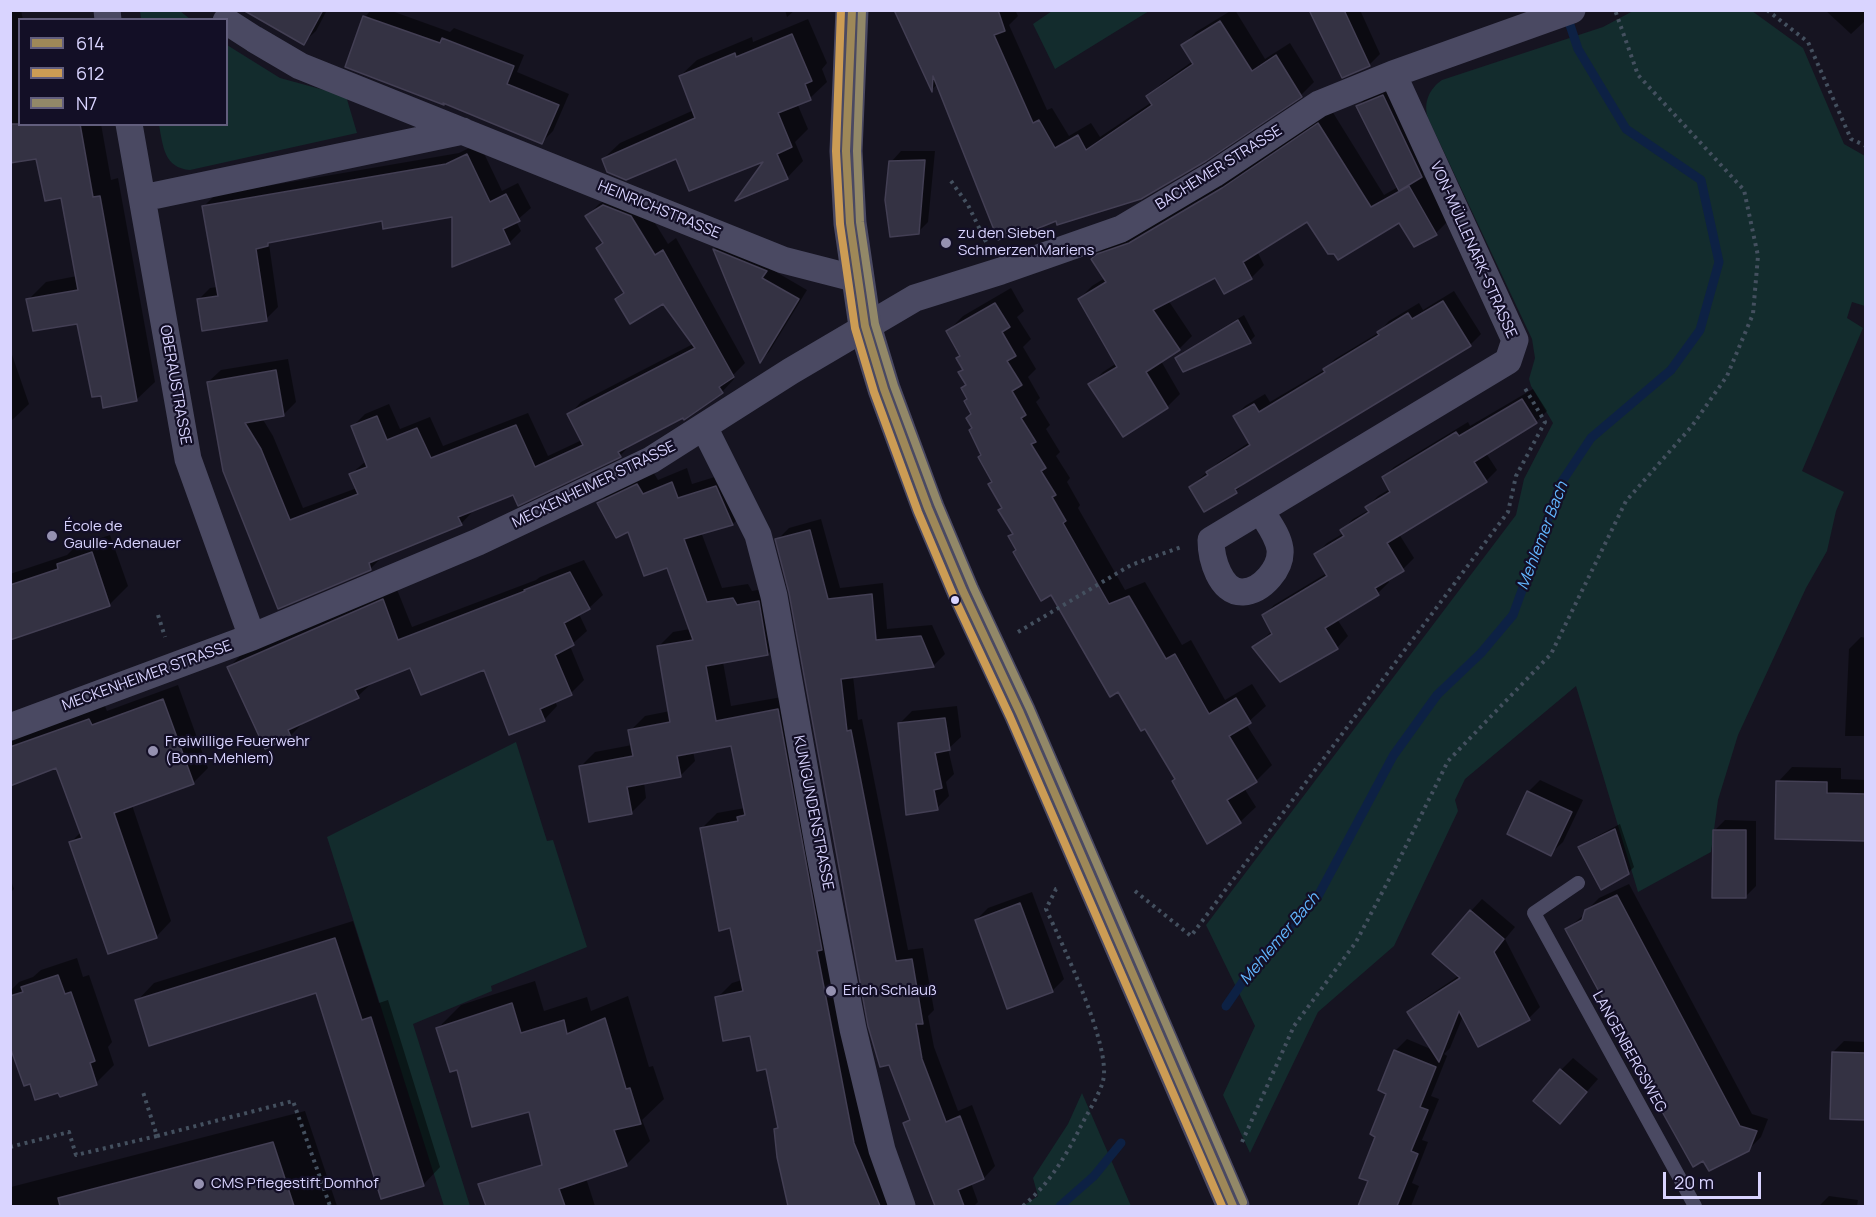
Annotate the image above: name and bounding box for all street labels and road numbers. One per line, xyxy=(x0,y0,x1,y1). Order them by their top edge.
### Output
street label: BACHEMER STRASSE xyxy=(1152,122,1286,214)
street label: VON-MÜLLENARK-STRASSE xyxy=(1426,159,1520,341)
street label: HEINRICHSTRASSE xyxy=(595,177,723,243)
street label: OBERAUSTRASSE xyxy=(156,324,194,446)
street label: MECKENHEIMER STRASSE xyxy=(509,438,679,532)
street label: MECKENHEIMER STRASSE xyxy=(60,637,234,715)
street label: KUNIGUNDENSTRASSE xyxy=(789,734,837,892)
street label: LANGENBERGSWEG xyxy=(1588,988,1670,1116)

